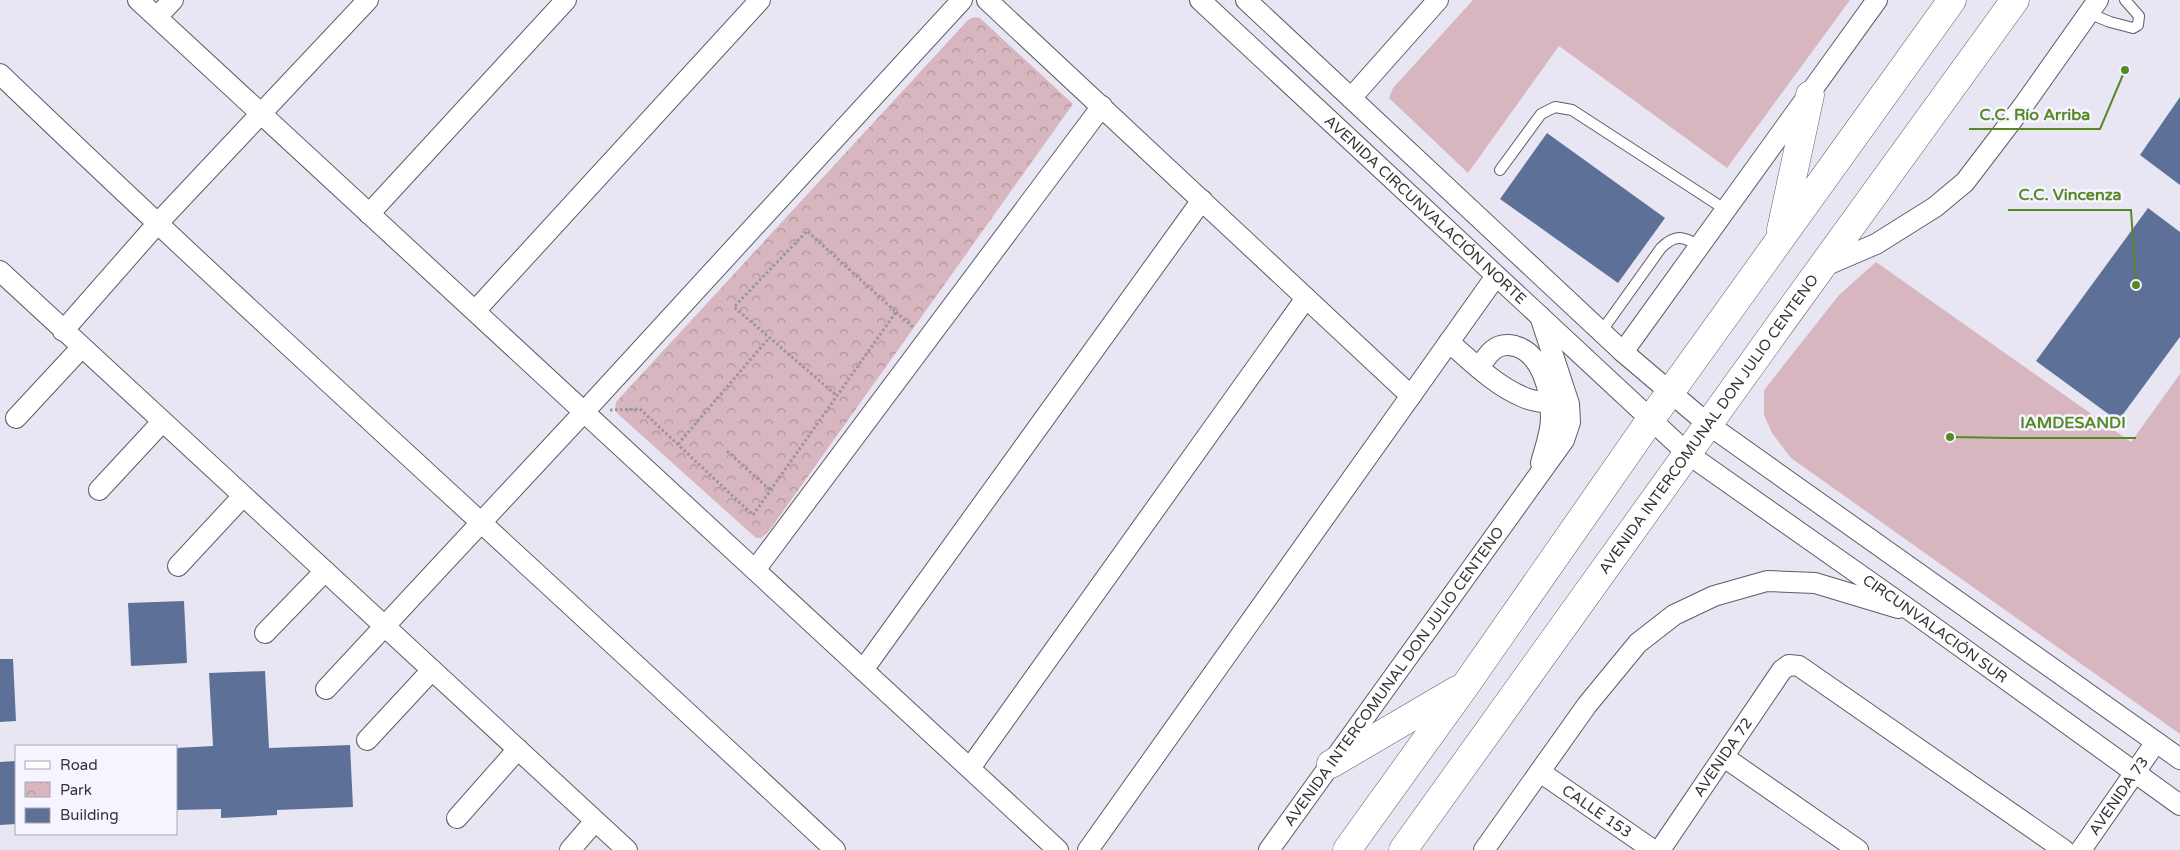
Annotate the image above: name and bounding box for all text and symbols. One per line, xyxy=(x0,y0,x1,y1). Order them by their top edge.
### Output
callout: C.C. Río Arriba xyxy=(1969,98,2100,129)
text: C.C. Río Arriba xyxy=(1980,105,2090,125)
street label: AVENIDA CIRCUNVALACIÓN NORTE xyxy=(1321,112,1530,308)
callout: C.C. Vincenza xyxy=(2008,179,2131,210)
text: C.C. Vincenza xyxy=(2018,185,2122,205)
street label: AVENIDA INTERCOMUNAL DON JULIO CENTENO xyxy=(1595,271,1822,577)
callout: IAMDESANDI xyxy=(2010,407,2136,438)
text: IAMDESANDI xyxy=(2020,413,2126,433)
street label: AVENIDA INTERCOMUNAL DON JULIO CENTENO xyxy=(1280,523,1508,830)
street label: CIRCUNVALACIÓN SUR xyxy=(1859,571,2011,686)
street label: AVENIDA 72 xyxy=(1690,714,1756,800)
legend xyxy=(15,745,178,835)
street label: AVENIDA 73 xyxy=(2085,753,2152,839)
text: Road xyxy=(60,756,98,774)
text: Park xyxy=(60,781,92,799)
street label: CALLE 153 xyxy=(1558,781,1635,842)
text: Building xyxy=(60,806,119,824)

